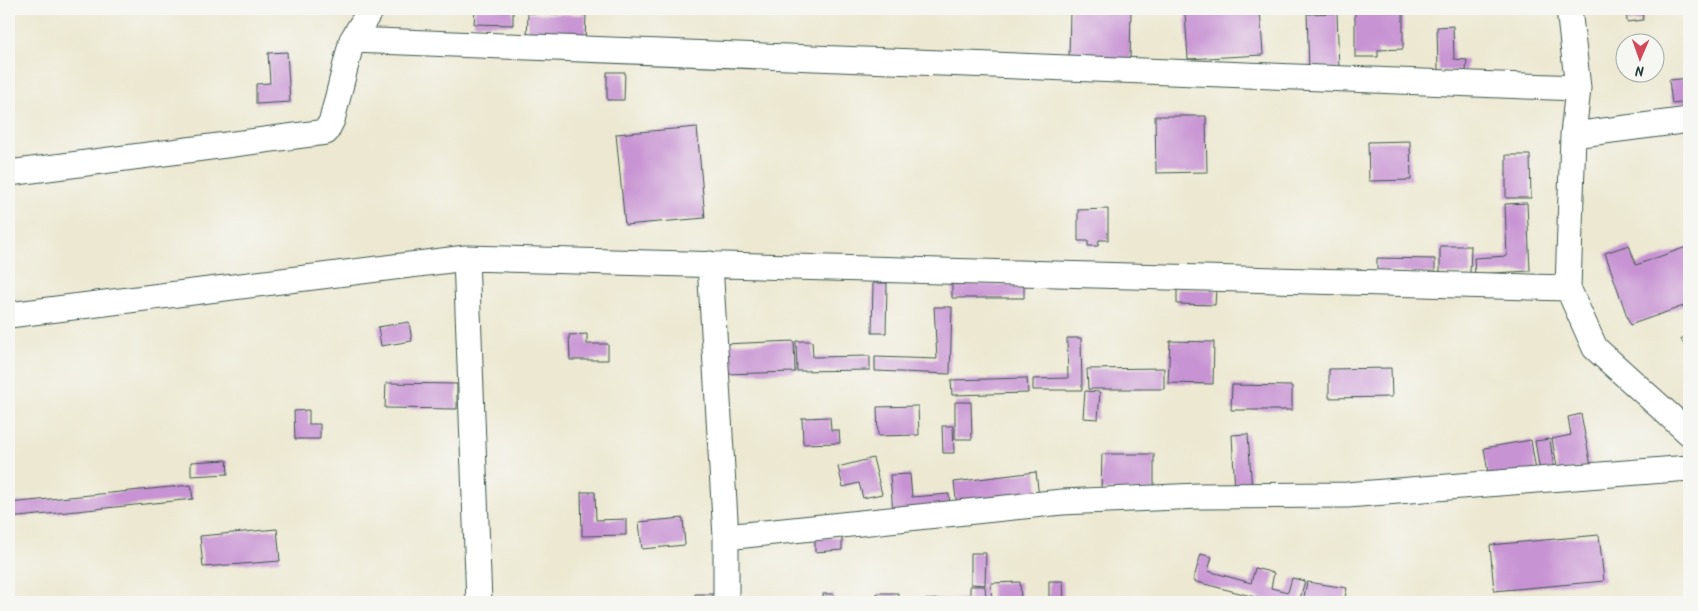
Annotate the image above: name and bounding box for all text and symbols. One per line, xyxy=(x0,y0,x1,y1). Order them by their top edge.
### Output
north arrow xyxy=(1616,32,1666,82)
text: N xyxy=(1635,59,1644,81)

